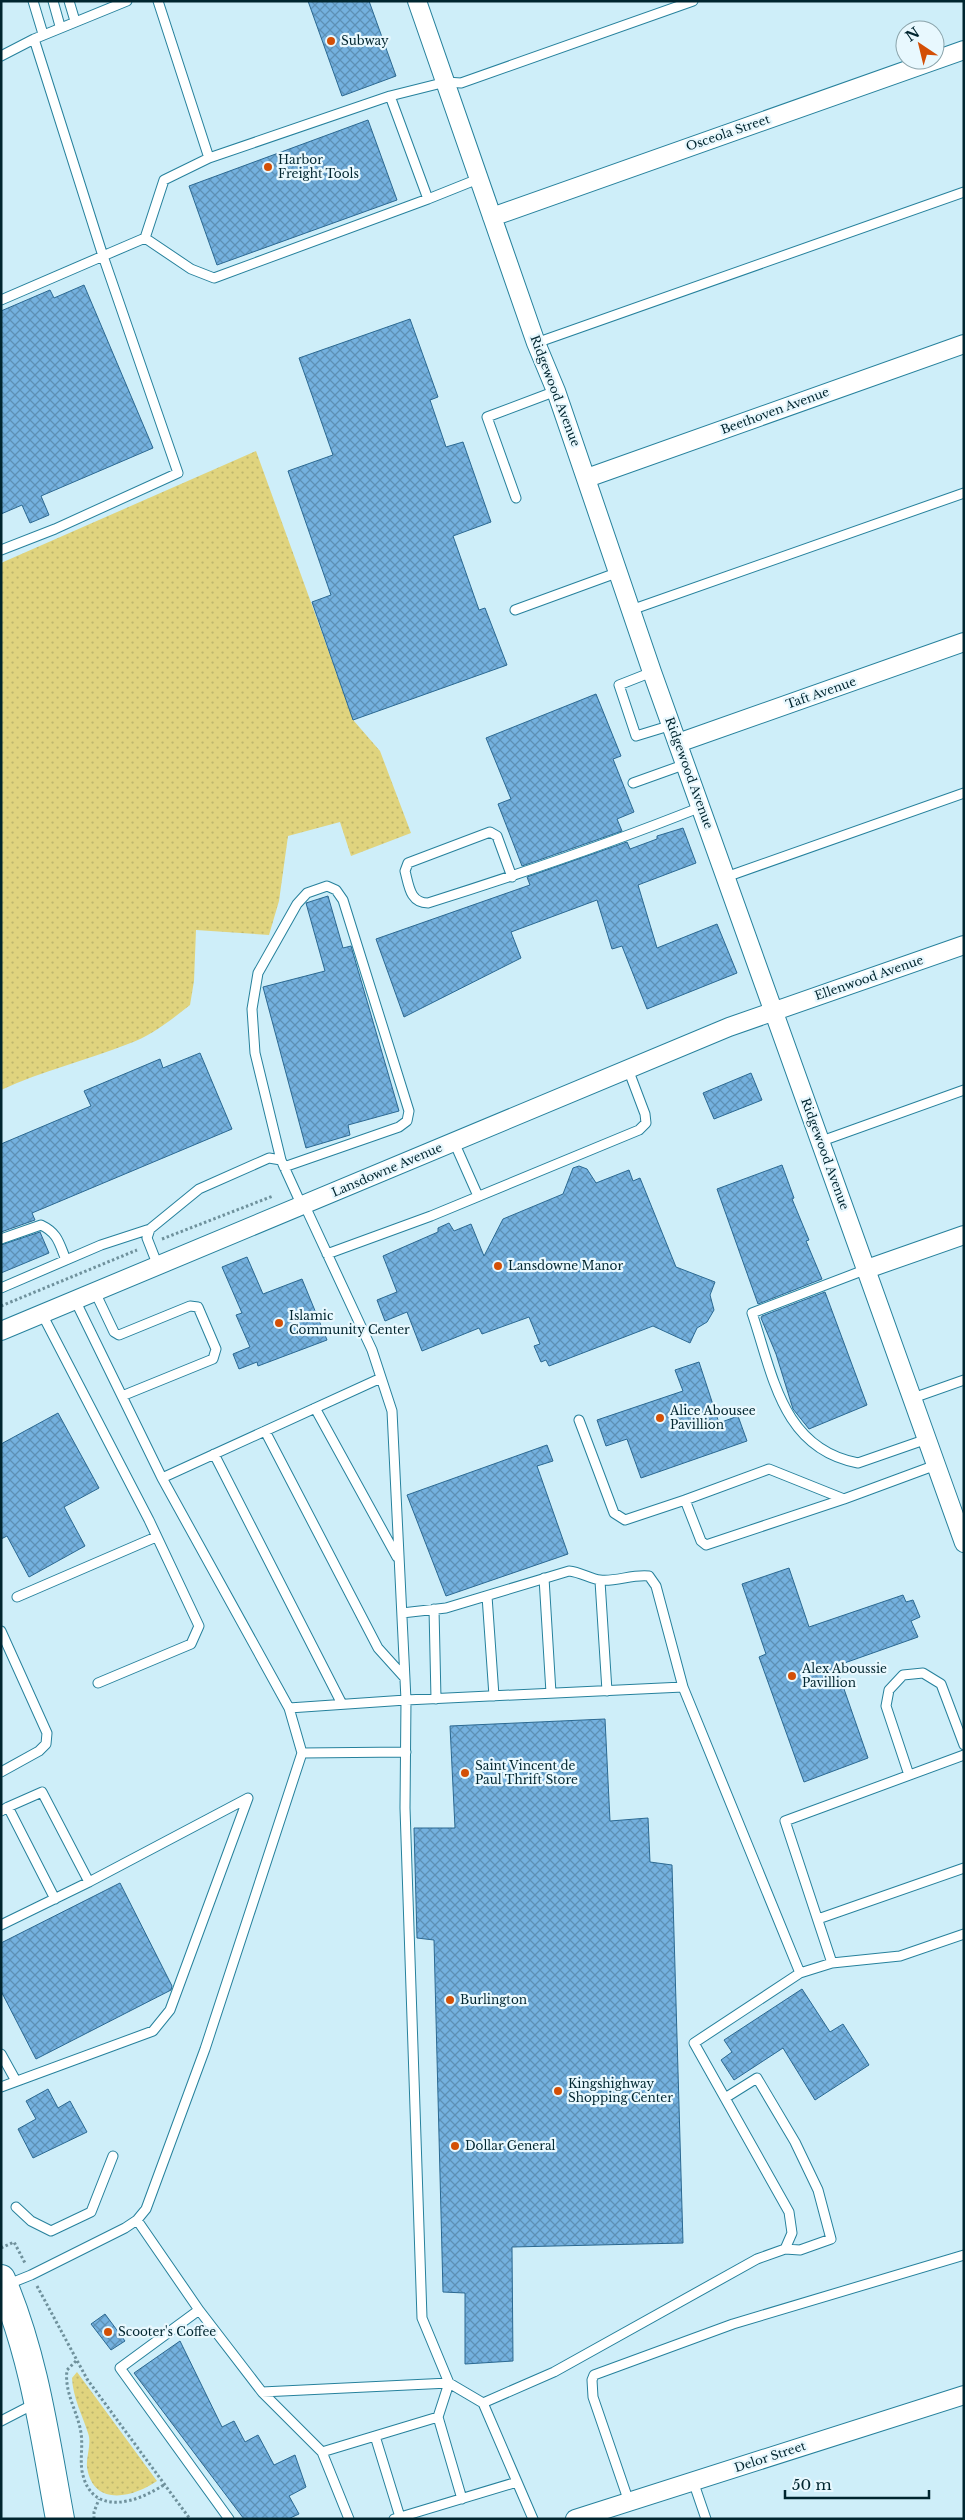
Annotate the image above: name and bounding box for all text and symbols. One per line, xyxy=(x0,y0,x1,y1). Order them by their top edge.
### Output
north arrow xyxy=(895,20,945,70)
text: N xyxy=(902,23,923,46)
place label: Subway xyxy=(341,33,389,48)
marker: Subway xyxy=(325,35,337,47)
street label: Osceola Street xyxy=(684,111,772,154)
place label: Harbor Freight Tools xyxy=(278,152,359,181)
marker: Harbor Freight Tools xyxy=(262,161,274,173)
street label: Ridgewood Avenue xyxy=(527,333,584,449)
street label: Beethoven Avenue xyxy=(719,384,831,437)
street label: Taft Avenue xyxy=(784,673,858,712)
street label: Ridgewood Avenue xyxy=(662,715,717,831)
street label: Ellenwood Avenue xyxy=(813,952,925,1003)
street label: Ridgewood Avenue xyxy=(798,1096,853,1212)
street label: Lansdowne Avenue xyxy=(329,1139,445,1200)
place label: Lansdowne Manor xyxy=(508,1258,623,1273)
marker: Lansdowne Manor xyxy=(492,1260,504,1272)
place label: Islamic Community Center xyxy=(289,1308,410,1337)
marker: Islamic Community Center xyxy=(273,1317,285,1329)
place label: Alice Abousee Pavillion xyxy=(669,1403,756,1432)
marker: Alice Abousee Pavillion xyxy=(654,1412,666,1424)
place label: Alex Aboussie Pavillion xyxy=(801,1661,887,1690)
marker: Alex Aboussie Pavillion xyxy=(786,1670,798,1682)
place label: Saint Vincent de Paul Thrift Store xyxy=(475,1758,578,1787)
marker: Saint Vincent de Paul Thrift Store xyxy=(459,1767,471,1779)
place label: Burlington xyxy=(460,1992,527,2007)
marker: Burlington xyxy=(444,1994,456,2006)
place label: Kingshighway Shopping Center xyxy=(568,2076,673,2105)
marker: Kingshighway Shopping Center xyxy=(552,2085,564,2097)
place label: Dollar General xyxy=(465,2138,556,2153)
marker: Dollar General xyxy=(449,2140,461,2152)
place label: Scooter's Coffee xyxy=(118,2324,216,2339)
marker: Scooter's Coffee xyxy=(102,2326,114,2338)
street label: Delor Street xyxy=(732,2438,808,2475)
scale bar xyxy=(785,2468,929,2500)
text: 50 m xyxy=(792,2475,832,2494)

